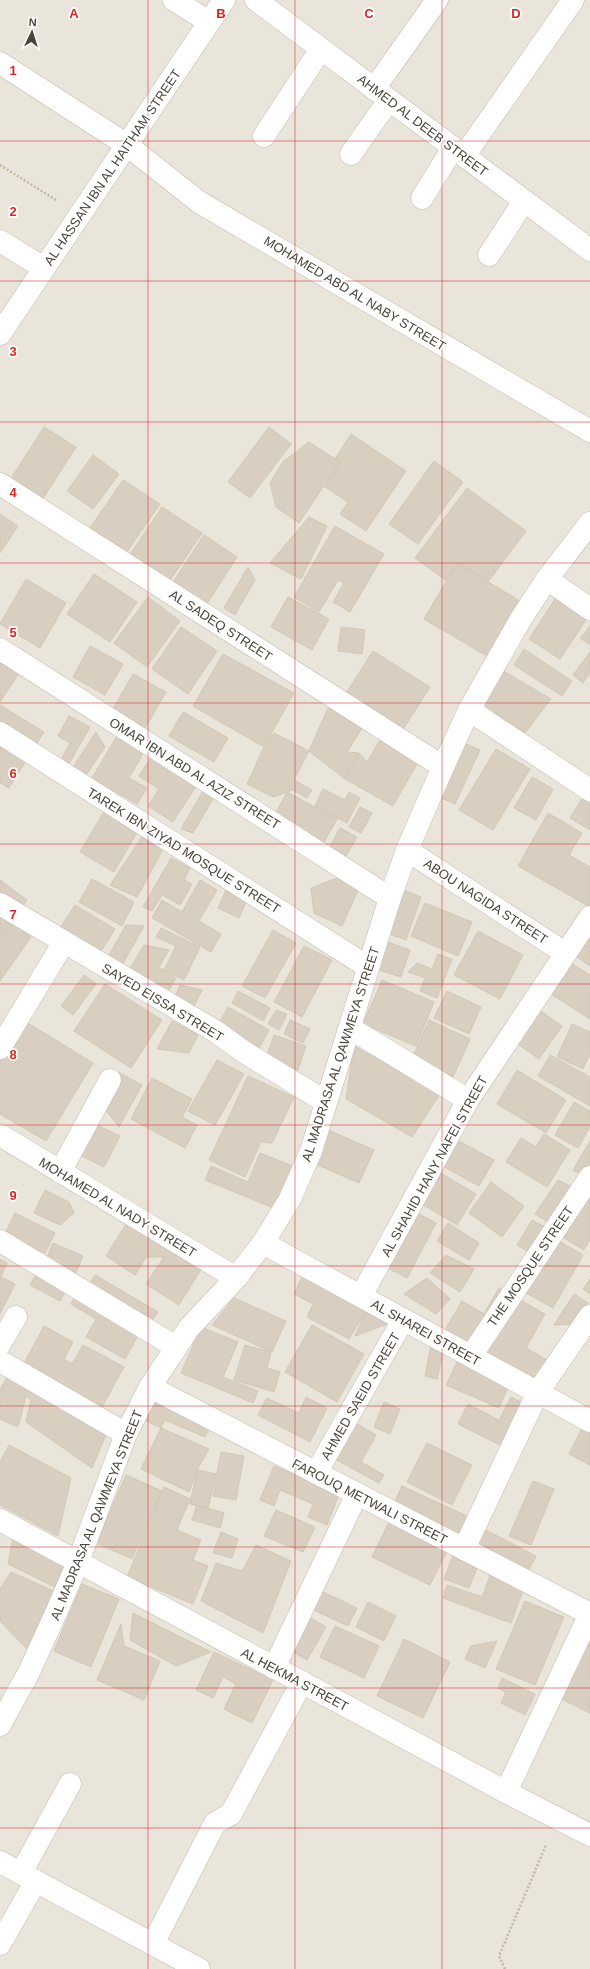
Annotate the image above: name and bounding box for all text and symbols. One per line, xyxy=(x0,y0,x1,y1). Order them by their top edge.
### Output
text: A xyxy=(69,6,79,21)
text: B xyxy=(216,6,226,21)
text: C xyxy=(364,6,374,21)
text: D xyxy=(511,6,521,21)
north arrow xyxy=(12,12,52,52)
text: N xyxy=(28,16,37,28)
text: 1 xyxy=(9,63,17,78)
street label: AL HASSAN IBN AL HAITHAM STREET xyxy=(41,66,184,268)
street label: AHMED AL DEEB STREET xyxy=(355,72,491,179)
text: 2 xyxy=(9,204,17,219)
street label: MOHAMED ABD AL NABY STREET xyxy=(261,233,448,354)
text: 3 xyxy=(9,344,17,359)
text: 4 xyxy=(9,485,17,500)
street label: AL SADEQ STREET xyxy=(167,587,275,664)
text: 5 xyxy=(9,625,17,640)
street label: OMAR IBN ABD AL AZIZ STREET xyxy=(107,715,283,832)
text: 6 xyxy=(9,766,17,781)
street label: TAREK IBN ZIYAD MOSQUE STREET xyxy=(84,784,283,916)
street label: ABOU NAGIDA STREET xyxy=(421,856,550,947)
text: 7 xyxy=(9,907,17,922)
street label: AL MADRASA AL QAWMEYA STREET xyxy=(299,945,382,1164)
street label: SAYED EISSA STREET xyxy=(99,960,226,1045)
text: 8 xyxy=(9,1047,17,1062)
street label: AL SHAHID HANY NAFEI STREET xyxy=(378,1073,491,1259)
street label: MOHAMED AL NADY STREET xyxy=(36,1154,199,1260)
text: 9 xyxy=(9,1188,17,1203)
street label: THE MOSQUE STREET xyxy=(484,1203,576,1329)
street label: AL SHAREI STREET xyxy=(369,1296,483,1369)
street label: AHMED SAEID STREET xyxy=(318,1330,403,1463)
street label: AL MADRASA AL QAWMEYA STREET xyxy=(47,1408,146,1622)
street label: FAROUQ METWALI STREET xyxy=(290,1456,450,1547)
street label: AL HEKMA STREET xyxy=(239,1645,351,1714)

